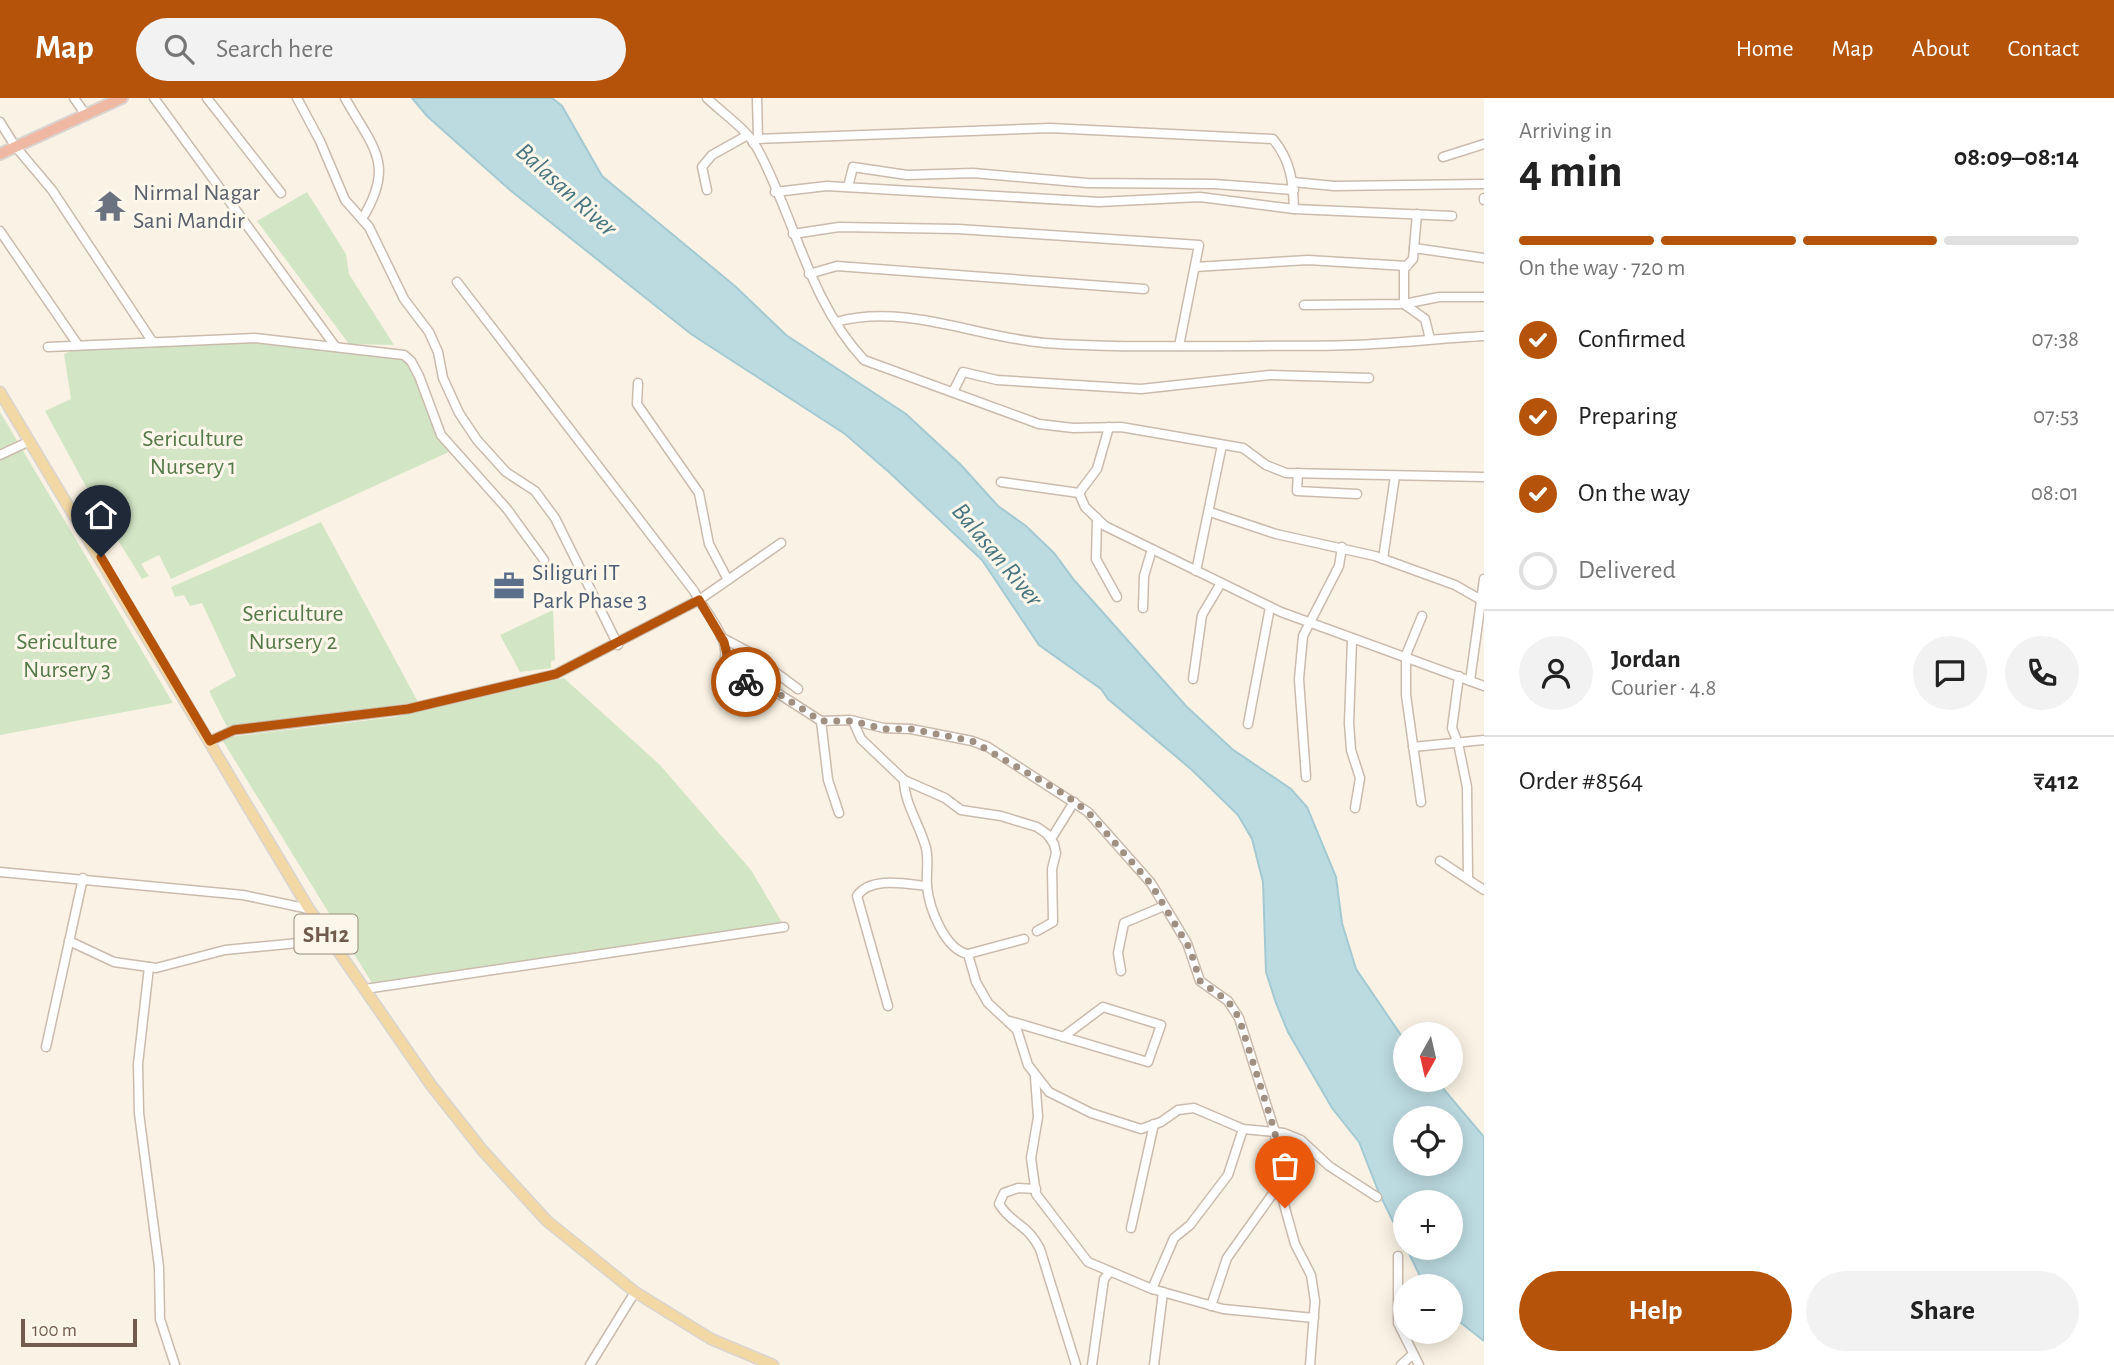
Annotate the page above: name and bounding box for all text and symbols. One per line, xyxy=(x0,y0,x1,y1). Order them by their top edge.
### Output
search box xyxy=(136,18,626,81)
icon: search xyxy=(160,30,198,68)
text: Map xyxy=(35,32,94,65)
text: Search here xyxy=(216,36,334,62)
text: Home xyxy=(1736,37,1794,61)
text: Map xyxy=(1832,37,1874,61)
text: About xyxy=(1912,37,1969,61)
text: Contact xyxy=(2007,37,2079,61)
text: Arriving in xyxy=(1519,120,1612,143)
water label: Balasan River xyxy=(511,138,623,243)
text: 08:09–08:14 xyxy=(1954,144,2079,170)
text: 4 min xyxy=(1519,149,1623,195)
place label: Nirmal Nagar Sani Mandir xyxy=(133,181,260,233)
temple icon: Nirmal Nagar Sani Mandir xyxy=(93,189,127,223)
text: On the way · 720 m xyxy=(1519,257,1686,280)
icon: check xyxy=(1519,321,1557,359)
text: Confirmed xyxy=(1578,326,1686,352)
text: 07:38 xyxy=(2032,328,2079,351)
icon: check xyxy=(1519,398,1557,436)
text: Preparing xyxy=(1578,403,1677,429)
text: 07:53 xyxy=(2033,405,2079,428)
park label: Sericulture Nursery 1 xyxy=(142,427,244,479)
icon: check xyxy=(1519,475,1557,513)
text: On the way xyxy=(1578,480,1690,506)
text: 08:01 xyxy=(2031,482,2079,505)
pin xyxy=(71,485,131,557)
icon: home xyxy=(82,496,120,534)
water label: Balasan River xyxy=(947,498,1049,612)
text: Delivered xyxy=(1578,557,1676,583)
place label: Siliguri IT Park Phase 3 xyxy=(532,561,647,613)
office icon: Siliguri IT Park Phase 3 xyxy=(492,569,526,603)
park label: Sericulture Nursery 2 xyxy=(242,602,344,654)
park label: Sericulture Nursery 3 xyxy=(16,630,118,682)
button: person xyxy=(1519,636,1593,710)
button: chat xyxy=(1913,636,1987,710)
button: phone xyxy=(2005,636,2079,710)
text: Jordan xyxy=(1611,646,1681,672)
courier xyxy=(711,647,781,717)
icon: bike xyxy=(727,663,765,701)
text: Courier · 4.8 xyxy=(1611,677,1716,700)
text: Order #8564 xyxy=(1519,768,1643,794)
text: ₹412 xyxy=(2033,768,2079,794)
road number: SH12 xyxy=(294,914,358,954)
north arrow xyxy=(1393,1022,1463,1092)
map controls xyxy=(1393,1022,1463,1344)
button: locate xyxy=(1393,1106,1463,1176)
pin xyxy=(1255,1136,1315,1208)
icon: bag xyxy=(1266,1147,1304,1185)
button: + xyxy=(1393,1190,1463,1260)
button: Help xyxy=(1519,1271,1792,1351)
button: Share xyxy=(1806,1271,2079,1351)
button: − xyxy=(1393,1274,1463,1344)
scale bar xyxy=(21,1316,136,1348)
text: 100 m xyxy=(32,1321,77,1340)

